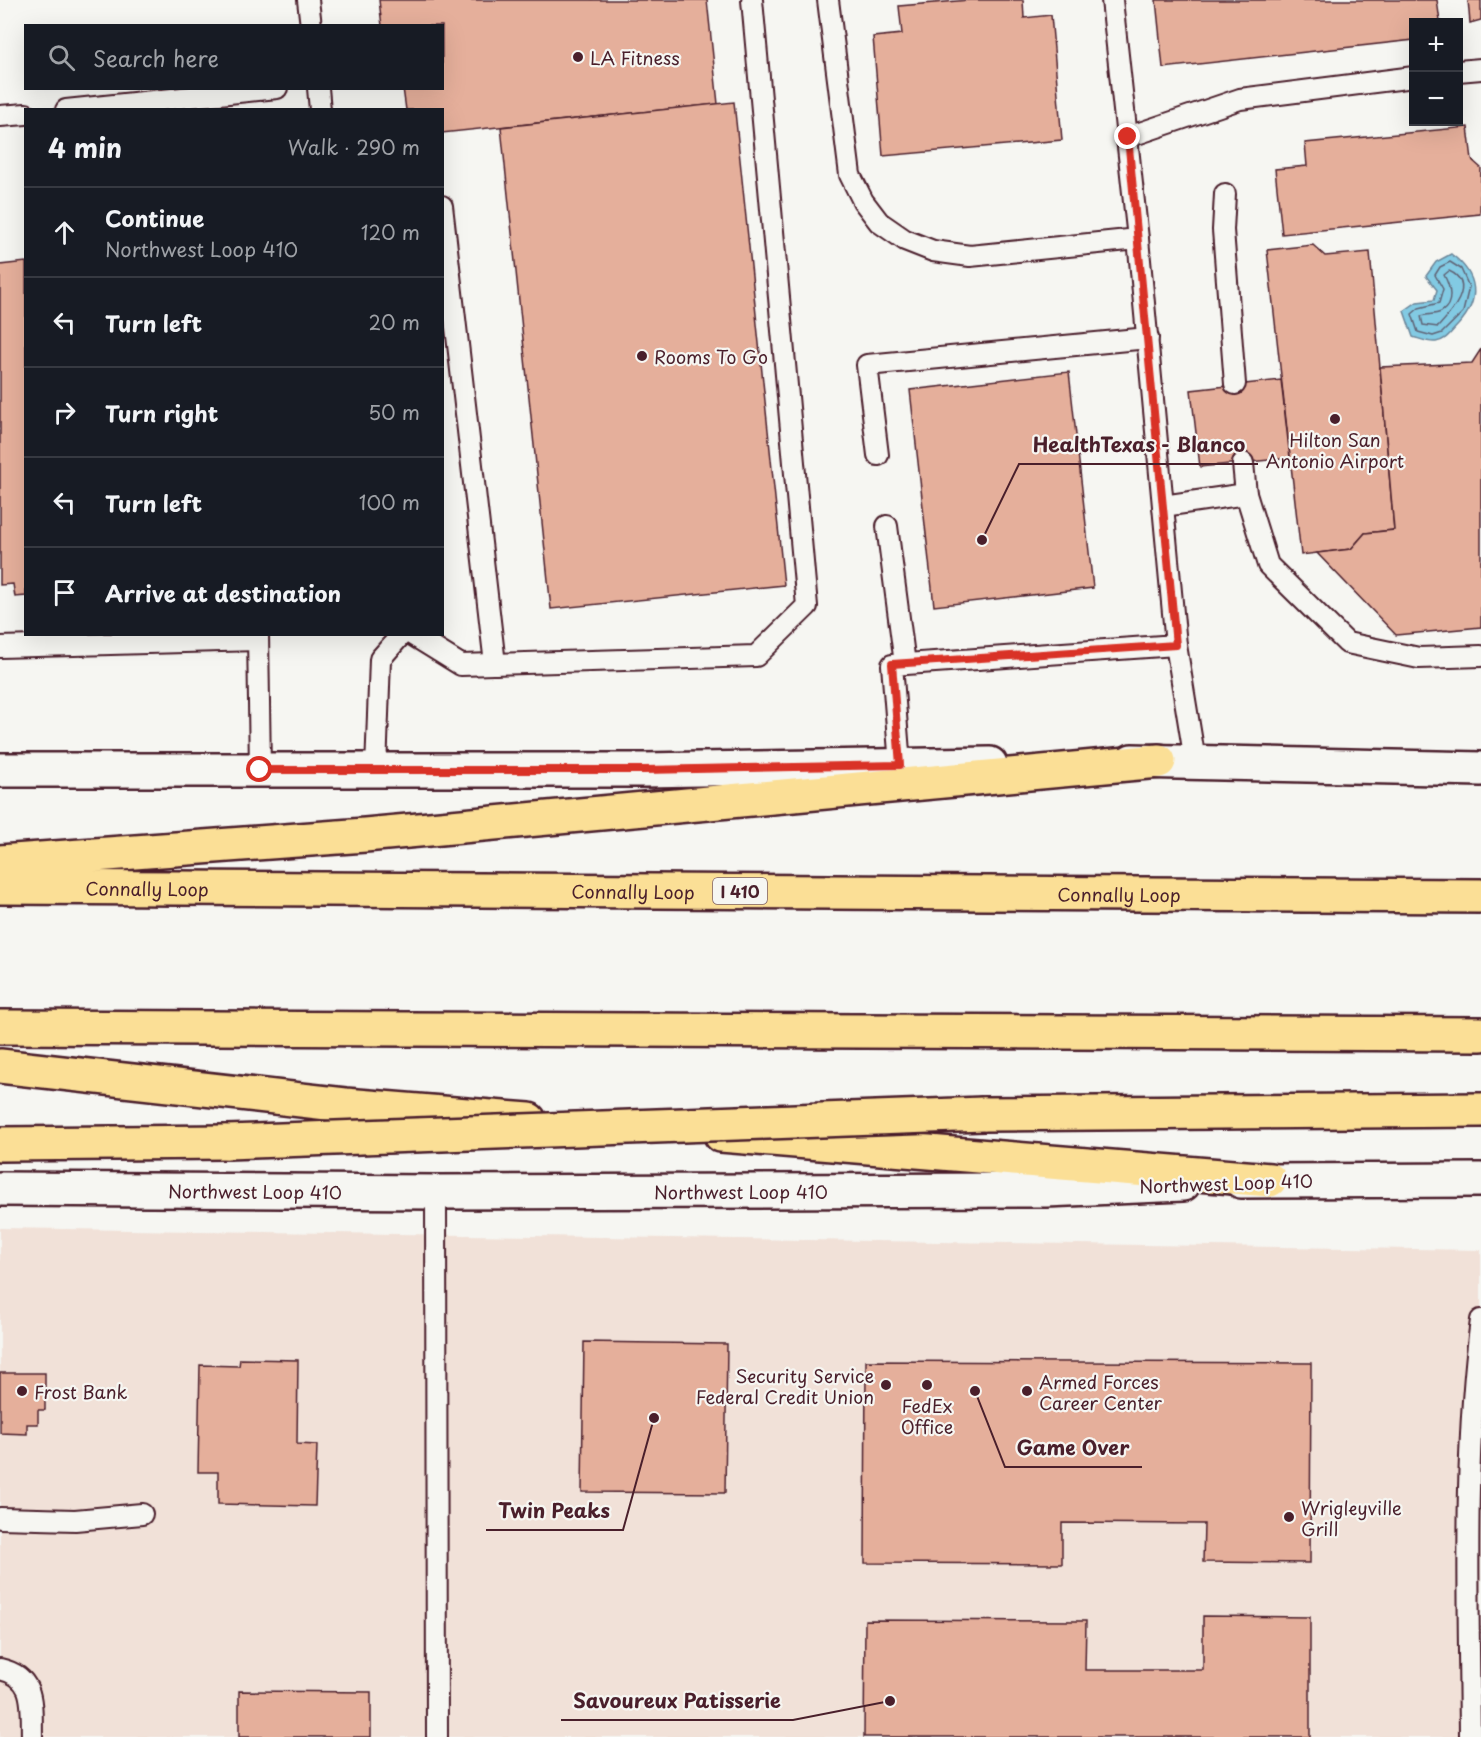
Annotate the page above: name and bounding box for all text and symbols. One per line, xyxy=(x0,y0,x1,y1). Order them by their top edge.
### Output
map controls xyxy=(1409,18,1463,126)
button: + xyxy=(1409,18,1463,72)
search box xyxy=(24,24,444,90)
icon: search xyxy=(45,41,78,74)
text: Search here xyxy=(93,41,219,74)
place label: LA Fitness xyxy=(590,44,680,71)
marker: LA Fitness xyxy=(571,50,585,64)
button: − xyxy=(1409,72,1463,126)
route end xyxy=(1114,123,1140,149)
text: 4 min xyxy=(48,128,122,167)
text: Walk · 290 m xyxy=(288,132,420,162)
text: Continue xyxy=(105,201,204,234)
icon: ahead xyxy=(48,216,81,249)
text: 120 m xyxy=(361,217,420,247)
text: Northwest Loop 410 xyxy=(105,234,298,264)
icon: left xyxy=(48,306,81,339)
text: Turn left xyxy=(105,306,202,339)
text: 20 m xyxy=(368,307,420,337)
place label: Rooms To Go xyxy=(654,343,768,370)
marker: Rooms To Go xyxy=(635,349,649,363)
icon: right xyxy=(48,396,81,429)
text: Turn right xyxy=(105,396,218,429)
text: 50 m xyxy=(368,397,420,427)
marker: Hilton San Antonio Airport xyxy=(1328,412,1342,426)
callout: HealthTexas - Blanco xyxy=(1019,426,1258,464)
place label: Hilton San Antonio Airport xyxy=(1266,426,1404,474)
text: HealthTexas - Blanco xyxy=(1033,429,1245,459)
icon: left xyxy=(48,486,81,519)
text: Turn left xyxy=(105,486,202,519)
text: 100 m xyxy=(359,487,420,517)
icon: arrive xyxy=(48,576,81,609)
text: Arrive at destination xyxy=(105,576,341,609)
route start xyxy=(246,756,272,782)
street label: Connally Loop xyxy=(85,874,209,902)
street label: Connally Loop xyxy=(571,877,695,905)
road number: I 410 xyxy=(713,878,767,904)
street label: Connally Loop xyxy=(1057,880,1181,908)
street label: Northwest Loop 410 xyxy=(1139,1166,1313,1200)
street label: Northwest Loop 410 xyxy=(168,1177,342,1205)
street label: Northwest Loop 410 xyxy=(654,1177,828,1205)
place label: Security Service Federal Credit Union xyxy=(696,1362,874,1410)
place label: Armed Forces Career Center xyxy=(1039,1368,1162,1416)
place label: Frost Bank xyxy=(34,1378,128,1405)
marker: Security Service Federal Credit Union xyxy=(879,1378,893,1392)
marker: FedEx Office xyxy=(920,1378,934,1392)
marker: Frost Bank xyxy=(15,1384,29,1398)
marker: Armed Forces Career Center xyxy=(1020,1384,1034,1398)
place label: FedEx Office xyxy=(901,1392,953,1440)
callout: Game Over xyxy=(1005,1429,1142,1467)
text: Game Over xyxy=(1017,1432,1130,1462)
callout: Twin Peaks xyxy=(486,1492,623,1530)
place label: Wrigleyville Grill xyxy=(1301,1494,1402,1542)
text: Twin Peaks xyxy=(498,1495,611,1525)
marker: Wrigleyville Grill xyxy=(1282,1510,1296,1524)
callout: Savoureux Patisserie xyxy=(561,1682,793,1720)
text: Savoureux Patisserie xyxy=(573,1685,781,1715)

